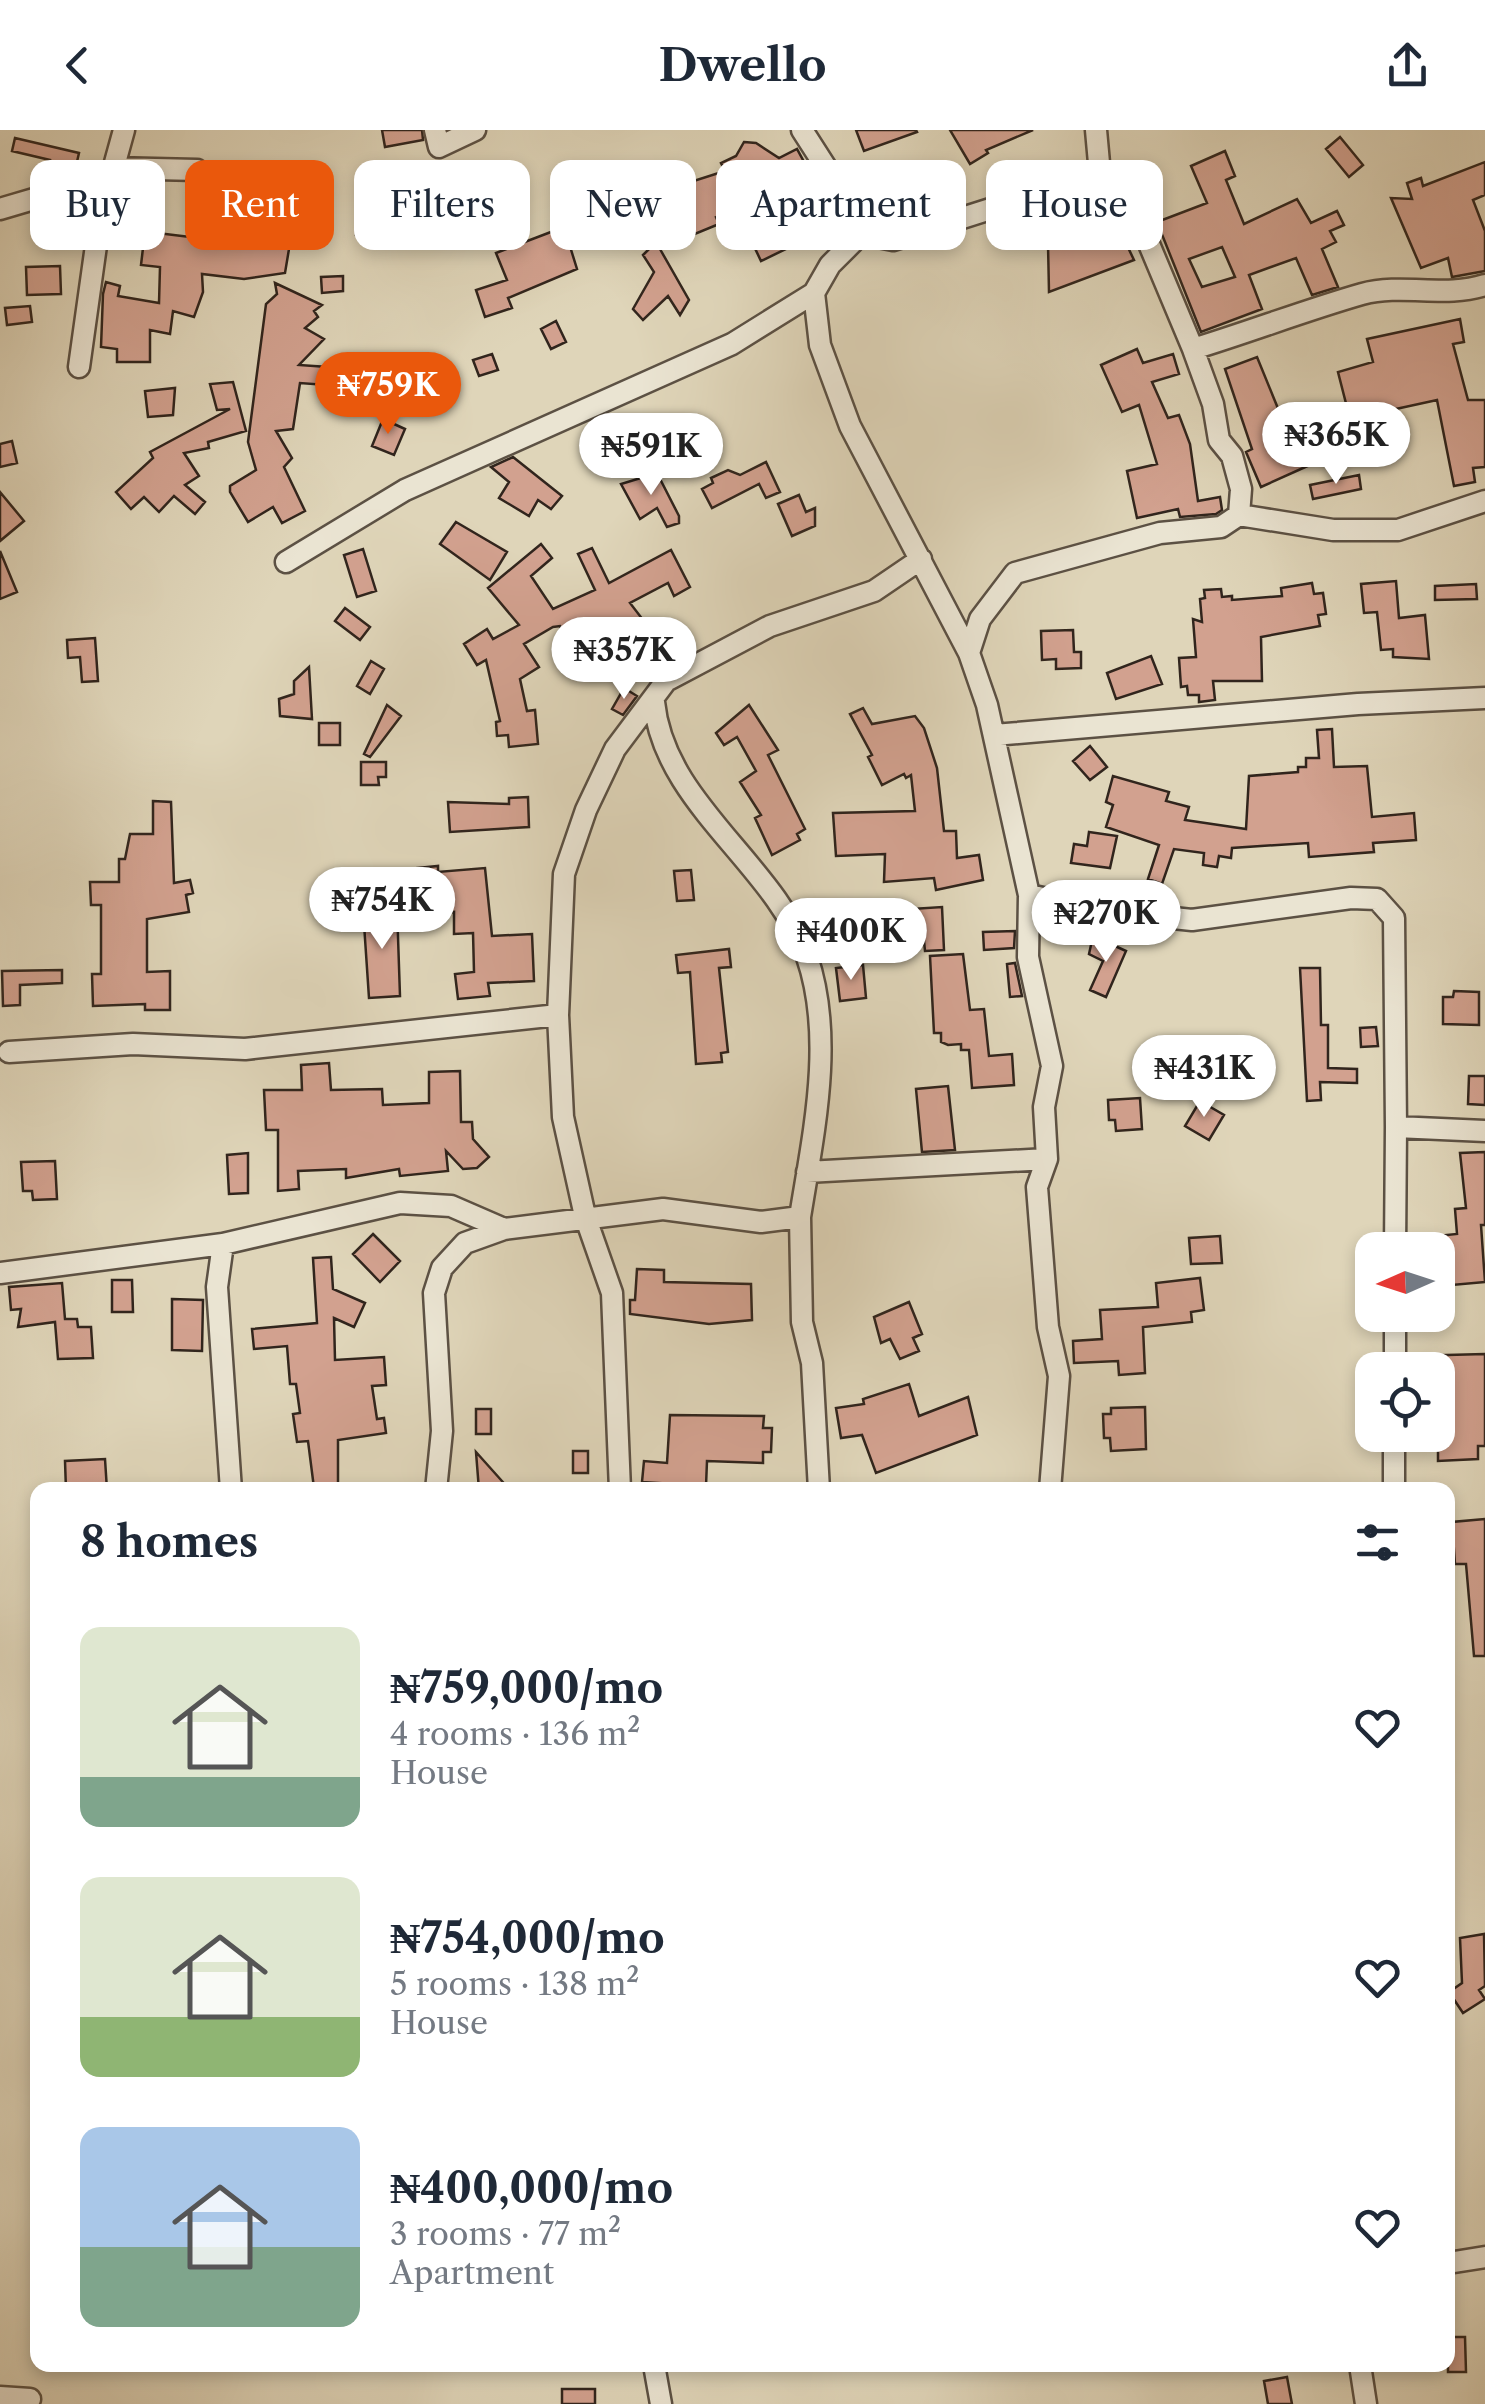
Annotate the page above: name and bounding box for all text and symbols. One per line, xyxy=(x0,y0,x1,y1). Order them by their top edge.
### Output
text: Dwello xyxy=(658,37,827,93)
icon: back xyxy=(50,38,105,93)
icon: share xyxy=(1380,38,1435,93)
chip: Buy xyxy=(30,160,165,250)
chip: Rent xyxy=(185,160,334,250)
chip: Filters xyxy=(354,160,530,250)
chip: New xyxy=(550,160,696,250)
chip: Apartment xyxy=(716,160,966,250)
chip: House xyxy=(986,160,1163,250)
pin: ₦759K xyxy=(318,352,458,437)
text: ₦759K xyxy=(337,365,439,404)
pin: ₦365K xyxy=(1266,402,1406,487)
pin: ₦591K xyxy=(581,413,721,498)
text: ₦365K xyxy=(1284,415,1388,454)
text: ₦591K xyxy=(601,426,701,465)
pin: ₦357K xyxy=(554,617,694,702)
text: ₦357K xyxy=(573,630,675,669)
pin: ₦754K xyxy=(312,867,452,952)
text: ₦754K xyxy=(331,880,433,919)
pin: ₦270K xyxy=(1036,880,1176,965)
text: ₦270K xyxy=(1054,893,1158,932)
pin: ₦400K xyxy=(781,898,921,983)
text: ₦400K xyxy=(797,911,905,950)
pin: ₦431K xyxy=(1134,1035,1274,1120)
text: ₦431K xyxy=(1154,1048,1254,1087)
north arrow xyxy=(1355,1232,1455,1332)
map controls xyxy=(1355,1232,1455,1452)
button: locate xyxy=(1355,1352,1455,1452)
icon: filters xyxy=(1350,1515,1405,1570)
text: 8 homes xyxy=(80,1516,258,1568)
text: ₦759,000/mo xyxy=(390,1662,663,1714)
icon: home xyxy=(160,1667,280,1787)
icon: heart xyxy=(1350,1700,1405,1755)
text: 4 rooms · 136 m² xyxy=(390,1714,640,1753)
text: House xyxy=(390,1753,488,1792)
text: ₦754,000/mo xyxy=(390,1912,665,1964)
icon: home xyxy=(160,1917,280,2037)
icon: heart xyxy=(1350,1950,1405,2005)
text: 5 rooms · 138 m² xyxy=(390,1964,639,2003)
text: House xyxy=(390,2003,488,2042)
text: ₦400,000/mo xyxy=(390,2162,673,2214)
icon: home xyxy=(160,2167,280,2287)
icon: heart xyxy=(1350,2200,1405,2255)
text: 3 rooms · 77 m² xyxy=(390,2214,621,2253)
text: Apartment xyxy=(390,2253,554,2292)

